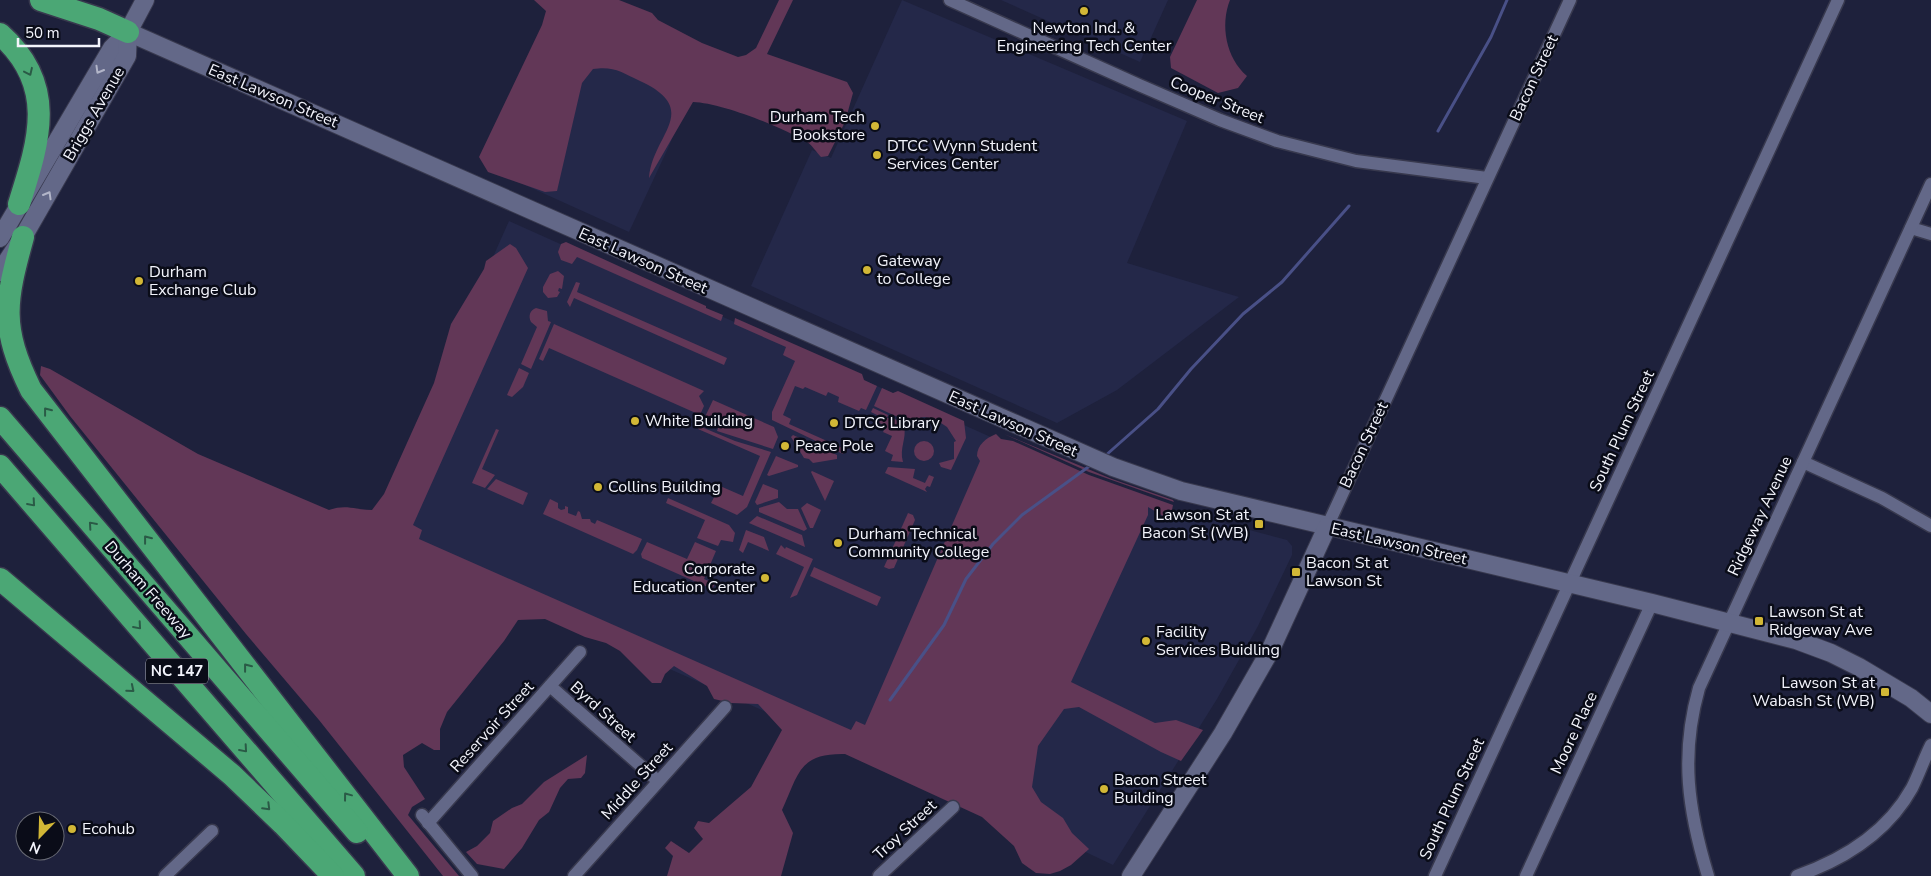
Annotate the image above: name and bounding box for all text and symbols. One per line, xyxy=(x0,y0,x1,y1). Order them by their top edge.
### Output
marker: Newton Ind. & Engineering Tech Center xyxy=(1078,5,1090,17)
scale bar xyxy=(18,15,99,47)
place label: Newton Ind. & Engineering Tech Center xyxy=(997,17,1172,57)
text: 50 m xyxy=(25,23,60,43)
street label: Bacon Street xyxy=(1505,31,1564,124)
street label: East Lawson Street xyxy=(205,59,342,133)
street label: Briggs Avenue xyxy=(58,63,130,165)
one-way arrow xyxy=(95,65,105,74)
one-way arrow xyxy=(23,67,33,76)
street label: Cooper Street xyxy=(1167,71,1268,129)
place label: Durham Tech Bookstore xyxy=(770,106,865,146)
marker: Durham Tech Bookstore xyxy=(869,120,881,132)
place label: DTCC Wynn Student Services Center xyxy=(887,135,1037,175)
marker: DTCC Wynn Student Services Center xyxy=(871,149,883,161)
one-way arrow xyxy=(41,191,51,200)
street label: East Lawson Street xyxy=(575,223,711,299)
place label: Gateway to College xyxy=(877,250,950,290)
place label: Durham Exchange Club xyxy=(149,261,256,301)
marker: Gateway to College xyxy=(861,264,873,276)
marker: Durham Exchange Club xyxy=(133,275,145,287)
street label: South Plum Street xyxy=(1584,366,1660,495)
street label: East Lawson Street xyxy=(945,386,1081,462)
street label: Bacon Street xyxy=(1335,398,1394,491)
one-way arrow xyxy=(44,408,52,417)
place label: White Building xyxy=(645,410,753,432)
place label: DTCC Library xyxy=(844,412,940,434)
marker: White Building xyxy=(629,415,641,427)
marker: DTCC Library xyxy=(828,417,840,429)
place label: Peace Pole xyxy=(795,435,873,457)
marker: Peace Pole xyxy=(779,440,791,452)
street label: Ridgeway Avenue xyxy=(1723,452,1797,580)
place label: Collins Building xyxy=(608,476,721,498)
marker: Collins Building xyxy=(592,481,604,493)
one-way arrow xyxy=(26,497,35,506)
place label: Lawson St at Bacon St (WB) xyxy=(1142,504,1249,544)
marker: Lawson St at Bacon St (WB) xyxy=(1253,518,1265,530)
street label: East Lawson Street xyxy=(1329,518,1470,570)
one-way arrow xyxy=(89,522,98,531)
place label: Durham Technical Community College xyxy=(848,523,989,563)
street label: Durham Freeway xyxy=(99,536,197,644)
one-way arrow xyxy=(144,536,152,545)
marker: Durham Technical Community College xyxy=(832,537,844,549)
place label: Bacon St at Lawson St xyxy=(1306,552,1389,592)
place label: Corporate Education Center xyxy=(633,558,755,598)
marker: Bacon St at Lawson St xyxy=(1290,566,1302,578)
marker: Corporate Education Center xyxy=(759,572,771,584)
place label: Lawson St at Ridgeway Ave xyxy=(1769,601,1872,641)
marker: Lawson St at Ridgeway Ave xyxy=(1753,615,1765,627)
one-way arrow xyxy=(132,620,141,629)
place label: Facility Services Buidling xyxy=(1156,621,1280,661)
marker: Facility Services Buidling xyxy=(1140,635,1152,647)
road number: NC 147 xyxy=(146,658,208,684)
one-way arrow xyxy=(244,664,252,673)
place label: Lawson St at Wabash St (WB) xyxy=(1753,672,1875,712)
street label: Reservoir Street xyxy=(445,676,539,777)
street label: Byrd Street xyxy=(565,676,641,748)
one-way arrow xyxy=(126,683,135,692)
marker: Lawson St at Wabash St (WB) xyxy=(1879,686,1891,698)
street label: Moore Place xyxy=(1545,688,1603,778)
street label: South Plum Street xyxy=(1414,734,1490,863)
street label: Middle Street xyxy=(596,737,678,824)
one-way arrow xyxy=(238,743,247,752)
place label: Bacon Street Building xyxy=(1114,769,1207,809)
marker: Bacon Street Building xyxy=(1098,783,1110,795)
one-way arrow xyxy=(343,792,352,801)
street label: Troy Street xyxy=(869,795,942,865)
one-way arrow xyxy=(261,801,270,810)
north arrow xyxy=(15,811,65,861)
place label: Ecohub xyxy=(82,818,135,840)
marker: Ecohub xyxy=(66,823,78,835)
text: N xyxy=(27,837,44,858)

